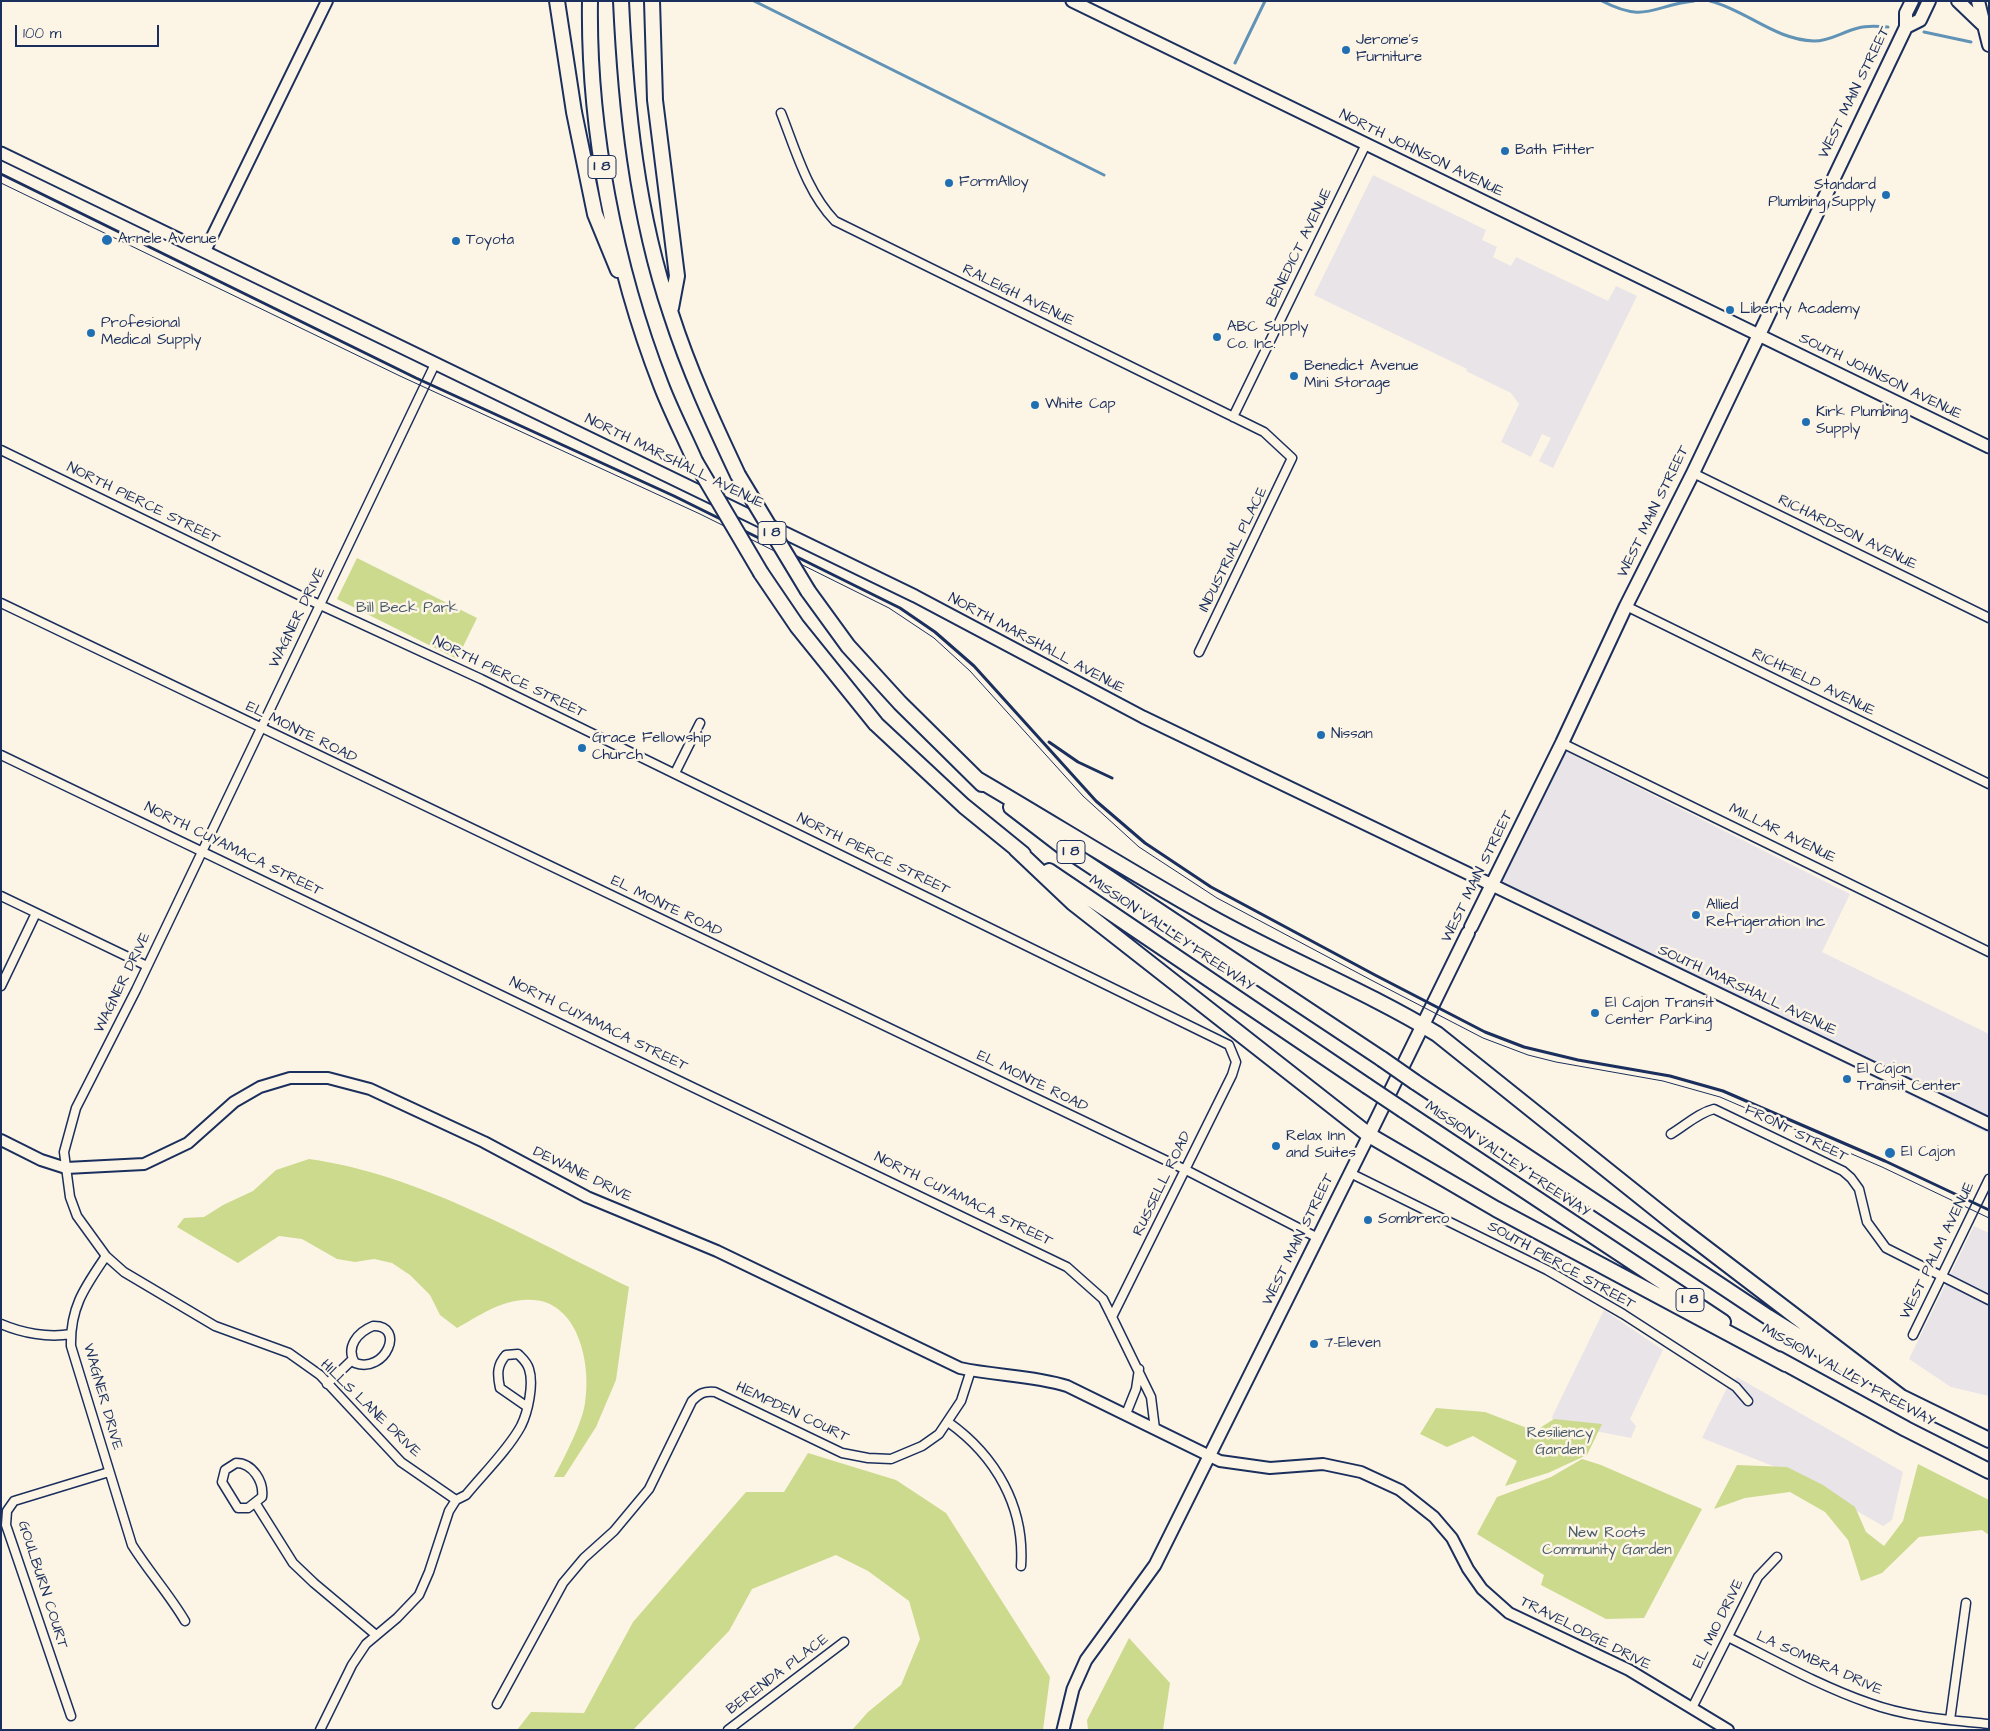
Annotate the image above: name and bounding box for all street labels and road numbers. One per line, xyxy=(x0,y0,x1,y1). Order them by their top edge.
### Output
street label: WEST MAIN STREET xyxy=(1815,24,1895,162)
street label: NORTH JOHNSON AVENUE xyxy=(1336,106,1506,202)
road number: I 8 xyxy=(588,156,616,178)
street label: BENEDICT AVENUE xyxy=(1263,185,1337,311)
street label: RALEIGH AVENUE xyxy=(959,261,1077,331)
street label: SOUTH JOHNSON AVENUE xyxy=(1796,330,1964,424)
street label: NORTH MARSHALL AVENUE xyxy=(582,411,766,513)
street label: WEST MAIN STREET xyxy=(1614,443,1694,581)
street label: NORTH PIERCE STREET xyxy=(63,459,223,549)
street label: INDUSTRIAL PLACE xyxy=(1196,485,1272,615)
street label: RICHARDSON AVENUE xyxy=(1775,492,1919,574)
road number: I 8 xyxy=(758,522,786,544)
street label: WAGNER DRIVE xyxy=(266,565,330,671)
street label: NORTH MARSHALL AVENUE xyxy=(945,590,1127,698)
street label: NORTH PIERCE STREET xyxy=(429,633,589,723)
street label: RICHFIELD AVENUE xyxy=(1748,645,1878,721)
street label: EL MONTE ROAD xyxy=(242,698,360,768)
street label: NORTH CUYAMACA STREET xyxy=(141,799,325,901)
street label: MILLAR AVENUE xyxy=(1726,800,1838,868)
street label: WEST MAIN STREET xyxy=(1438,808,1518,946)
street label: NORTH PIERCE STREET xyxy=(793,810,953,900)
road number: I 8 xyxy=(1057,840,1085,864)
street label: EL MONTE ROAD xyxy=(607,872,725,942)
street label: MISSION VALLEY FREEWAY xyxy=(1085,872,1257,996)
street label: WAGNER DRIVE xyxy=(91,930,155,1036)
street label: SOUTH MARSHALL AVENUE xyxy=(1655,942,1839,1040)
street label: NORTH CUYAMACA STREET xyxy=(506,974,690,1076)
street label: EL MONTE ROAD xyxy=(973,1047,1091,1117)
street label: MISSION VALLEY FREEWAY xyxy=(1421,1098,1593,1222)
street label: FRONT STREET xyxy=(1741,1101,1851,1167)
street label: RUSSELL ROAD xyxy=(1130,1129,1196,1239)
street label: DEWANE DRIVE xyxy=(530,1143,634,1207)
street label: NORTH CUYAMACA STREET xyxy=(871,1149,1055,1251)
street label: WEST MAIN STREET xyxy=(1259,1171,1339,1309)
street label: WEST PALM AVENUE xyxy=(1897,1179,1979,1323)
street label: SOUTH PIERCE STREET xyxy=(1484,1218,1638,1314)
road number: I 8 xyxy=(1676,1288,1704,1312)
street label: MISSION VALLEY FREEWAY xyxy=(1758,1321,1938,1431)
street label: WAGNER DRIVE xyxy=(78,1342,126,1452)
street label: HILLS LANE DRIVE xyxy=(316,1356,424,1462)
street label: HEMPDEN COURT xyxy=(732,1379,852,1447)
street label: GOULBURN COURT xyxy=(13,1519,71,1651)
street label: EL MIO DRIVE xyxy=(1690,1576,1748,1672)
street label: TRAVELODGE DRIVE xyxy=(1517,1593,1653,1675)
street label: LA SOMBRA DRIVE xyxy=(1753,1628,1885,1700)
street label: BERENDA PLACE xyxy=(724,1631,832,1719)

